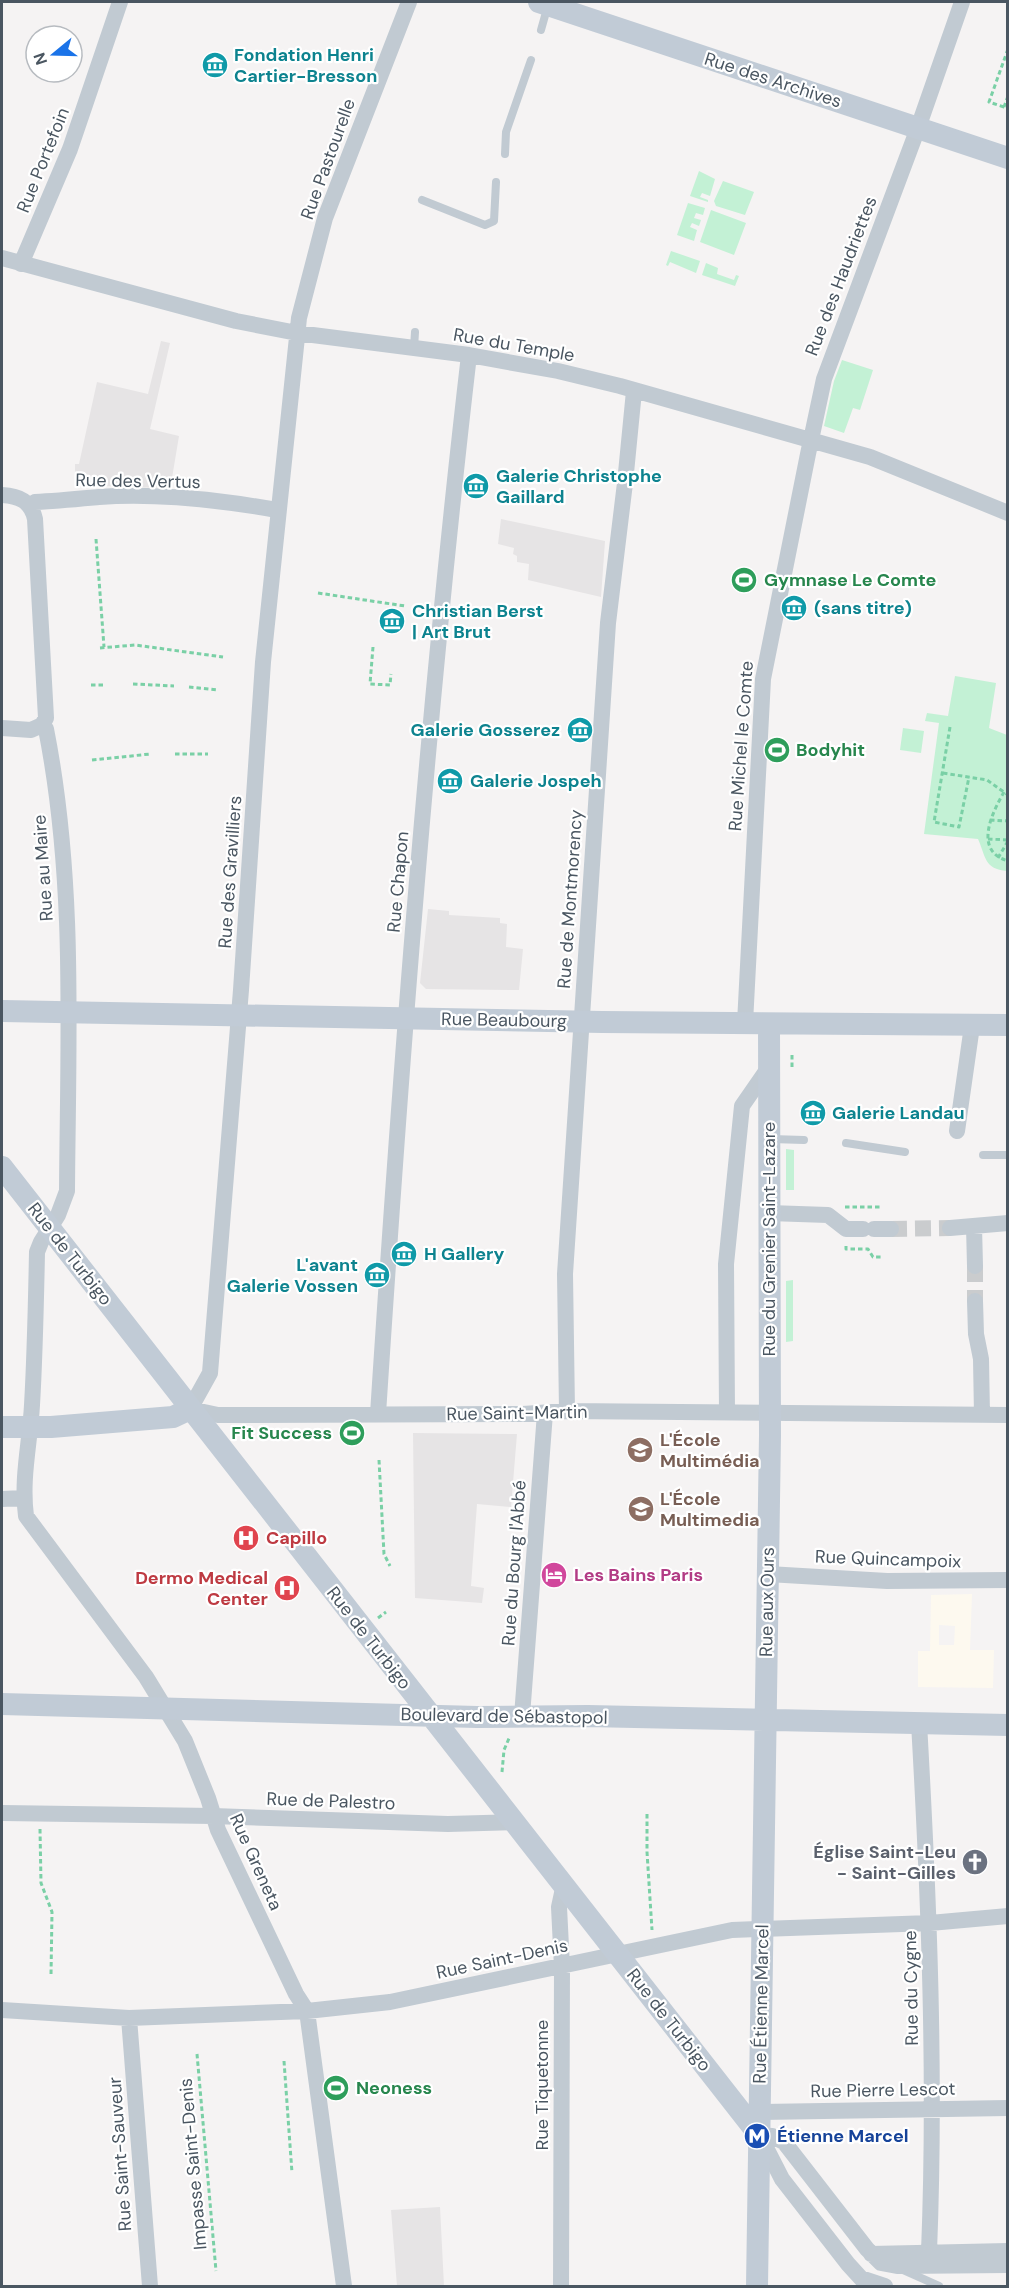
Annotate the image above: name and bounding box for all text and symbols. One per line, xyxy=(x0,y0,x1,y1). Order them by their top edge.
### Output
north arrow xyxy=(24,24,84,84)
place label: Fondation Henri Cartier-Bresson xyxy=(234,43,377,88)
street label: Rue des Archives xyxy=(701,47,845,113)
text: N xyxy=(28,50,52,68)
museum icon: Fondation Henri Cartier-Bresson xyxy=(200,50,230,80)
street label: Rue Pastourelle xyxy=(295,95,361,223)
street label: Rue Portefoin xyxy=(11,104,75,216)
street label: Rue des Haudriettes xyxy=(800,193,882,359)
street label: Rue du Temple xyxy=(452,323,576,367)
place label: Galerie Christophe Gaillard xyxy=(496,464,662,509)
street label: Rue des Vertus xyxy=(75,468,201,494)
museum icon: Galerie Christophe Gaillard xyxy=(461,471,491,501)
sports icon: Gymnase Le Comte xyxy=(729,565,759,595)
place label: Gymnase Le Comte xyxy=(764,568,937,592)
museum icon: (sans titre) xyxy=(779,593,809,623)
place label: (sans titre) xyxy=(814,596,912,620)
place label: Christian Berst | Art Brut xyxy=(412,599,543,644)
museum icon: Christian Berst | Art Brut xyxy=(377,606,407,636)
street label: Rue Michel le Comte xyxy=(723,660,759,832)
museum icon: Galerie Gosserez xyxy=(565,715,595,745)
place label: Galerie Gosserez xyxy=(411,718,560,742)
sports icon: Bodyhit xyxy=(762,735,792,765)
place label: Bodyhit xyxy=(796,738,865,762)
museum icon: Galerie Jospeh xyxy=(435,766,465,796)
place label: Galerie Jospeh xyxy=(470,769,602,793)
street label: Rue des Gravilliers xyxy=(213,795,247,949)
street label: Rue de Montmorency xyxy=(552,809,588,989)
street label: Rue au Maire xyxy=(27,814,59,922)
street label: Rue Chapon xyxy=(382,830,414,934)
street label: Rue Beaubourg xyxy=(441,1007,567,1033)
museum icon: Galerie Landau xyxy=(798,1098,828,1128)
place label: Galerie Landau xyxy=(832,1101,965,1125)
street label: Rue du Grenier Saint-Lazare xyxy=(757,1122,781,1356)
street label: Rue de Turbigo xyxy=(22,1198,118,1310)
museum icon: H Gallery xyxy=(389,1239,419,1269)
place label: H Gallery xyxy=(424,1242,504,1266)
place label: L'avant Galerie Vossen xyxy=(227,1253,358,1298)
museum icon: L'avant Galerie Vossen xyxy=(362,1260,392,1290)
street label: Rue Saint-Martin xyxy=(446,1400,588,1426)
sports icon: Fit Success xyxy=(337,1418,367,1448)
place label: Fit Success xyxy=(231,1421,332,1445)
place label: L'École Multimédia xyxy=(660,1428,760,1473)
school or university icon: L'École Multimédia xyxy=(625,1435,655,1465)
street label: Rue du Bourg l'Abbé xyxy=(496,1479,532,1647)
place label: L'École Multimedia xyxy=(660,1487,760,1532)
school or university icon: L'École Multimedia xyxy=(626,1494,656,1524)
hospital icon: Capillo xyxy=(231,1523,261,1553)
place label: Capillo xyxy=(266,1526,327,1550)
street label: Rue Quincampoix xyxy=(815,1544,962,1574)
street label: Rue aux Ours xyxy=(754,1547,780,1657)
hotel icon: Les Bains Paris xyxy=(539,1560,569,1590)
place label: Les Bains Paris xyxy=(574,1563,703,1587)
place label: Dermo Medical Center xyxy=(135,1566,268,1611)
hospital icon: Dermo Medical Center xyxy=(272,1573,302,1603)
street label: Rue de Turbigo xyxy=(321,1582,417,1694)
street label: Boulevard de Sébastopol xyxy=(400,1702,608,1730)
street label: Rue de Palestro xyxy=(266,1787,396,1815)
street label: Rue Greneta xyxy=(224,1810,288,1914)
place label: Église Saint-Leu - Saint-Gilles xyxy=(813,1840,956,1885)
church icon: Église Saint-Leu - Saint-Gilles xyxy=(960,1847,990,1877)
street label: Rue Étienne Marcel xyxy=(748,1924,774,2084)
street label: Rue du Cygne xyxy=(898,1930,924,2046)
street label: Rue Saint-Denis xyxy=(434,1933,570,1985)
street label: Rue de Turbigo xyxy=(621,1964,717,2076)
street label: Rue Tiquetonne xyxy=(530,2020,554,2150)
sports icon: Neoness xyxy=(321,2073,351,2103)
street label: Rue Saint-Sauveur xyxy=(103,2076,137,2232)
place label: Neoness xyxy=(356,2076,432,2100)
street label: Impasse Saint-Denis xyxy=(174,2077,212,2251)
street label: Rue Pierre Lescot xyxy=(810,2077,956,2103)
metro station icon: Étienne Marcel xyxy=(742,2121,772,2151)
place label: Étienne Marcel xyxy=(777,2124,909,2148)

